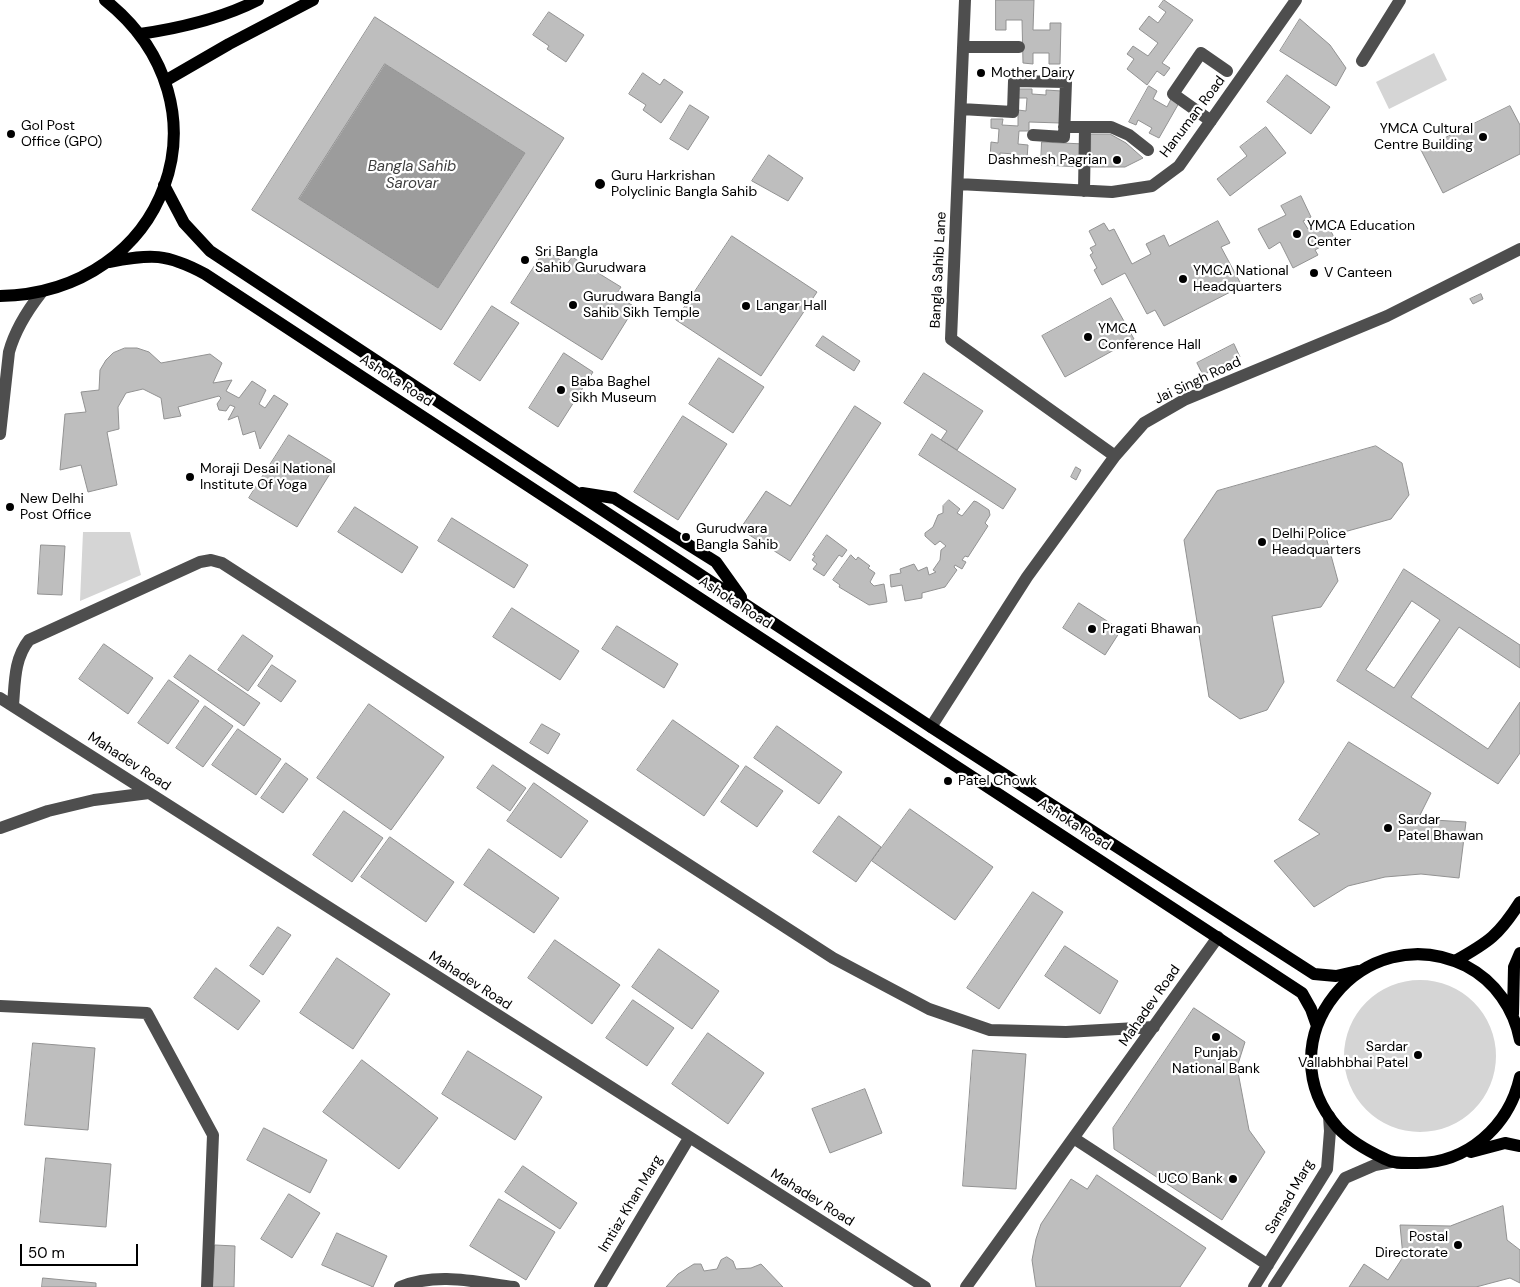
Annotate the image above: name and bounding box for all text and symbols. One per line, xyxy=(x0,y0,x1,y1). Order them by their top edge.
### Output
place label: Mother Dairy xyxy=(991,65,1075,81)
marker: Mother Dairy xyxy=(975,67,987,79)
street label: Hanuman Road xyxy=(1157,73,1229,161)
place label: Gol Post Office (GPO) xyxy=(21,118,102,150)
place label: YMCA Cultural Centre Building xyxy=(1374,121,1473,154)
marker: Gol Post Office (GPO) xyxy=(5,128,17,140)
marker: YMCA Cultural Centre Building xyxy=(1477,131,1489,143)
place label: Dashmesh Pagrian xyxy=(988,152,1107,168)
marker: Dashmesh Pagrian xyxy=(1111,154,1123,166)
water label: Bangla Sahib Sarovar xyxy=(368,158,456,193)
place label: Guru Harkrishan Polyclinic Bangla Sahib xyxy=(611,168,757,200)
marker: Guru Harkrishan Polyclinic Bangla Sahib xyxy=(593,177,607,191)
street label: Bangla Sahib Lane xyxy=(928,211,950,329)
place label: YMCA Education Center xyxy=(1307,218,1415,250)
marker: YMCA Education Center xyxy=(1291,228,1303,240)
place label: Sri Bangla Sahib Gurudwara xyxy=(535,244,646,276)
marker: Sri Bangla Sahib Gurudwara xyxy=(519,254,531,266)
place label: YMCA National Headquarters xyxy=(1193,263,1289,296)
place label: V Canteen xyxy=(1324,265,1392,281)
marker: V Canteen xyxy=(1308,267,1320,279)
marker: YMCA National Headquarters xyxy=(1177,273,1189,285)
place label: Gurudwara Bangla Sahib Sikh Temple xyxy=(583,289,701,322)
place label: Langar Hall xyxy=(756,298,827,314)
marker: Gurudwara Bangla Sahib Sikh Temple xyxy=(567,299,579,311)
marker: Langar Hall xyxy=(740,300,752,312)
place label: YMCA Conference Hall xyxy=(1098,321,1201,354)
marker: YMCA Conference Hall xyxy=(1082,331,1094,343)
street label: Ashoka Road xyxy=(356,351,436,411)
street label: Jai Singh Road xyxy=(1152,354,1244,408)
place label: Baba Baghel Sikh Museum xyxy=(571,374,657,407)
marker: Baba Baghel Sikh Museum xyxy=(555,384,567,396)
place label: Moraji Desai National Institute Of Yoga xyxy=(200,461,336,494)
marker: Moraji Desai National Institute Of Yoga xyxy=(184,471,196,483)
place label: New Delhi Post Office xyxy=(20,491,91,524)
marker: New Delhi Post Office xyxy=(4,501,16,513)
place label: Gurudwara Bangla Sahib xyxy=(696,521,778,554)
place label: Delhi Police Headquarters xyxy=(1272,526,1361,558)
marker: Gurudwara Bangla Sahib xyxy=(680,531,692,543)
marker: Delhi Police Headquarters xyxy=(1256,536,1268,548)
street label: Ashoka Road xyxy=(695,573,775,633)
place label: Pragati Bhawan xyxy=(1102,621,1201,637)
marker: Pragati Bhawan xyxy=(1086,623,1098,635)
street label: Mahadev Road xyxy=(85,729,173,795)
place label: Patel Chowk xyxy=(958,773,1037,789)
marker: Patel Chowk xyxy=(942,775,954,787)
street label: Ashoka Road xyxy=(1034,795,1114,855)
place label: Sardar Patel Bhawan xyxy=(1398,812,1483,844)
marker: Sardar Patel Bhawan xyxy=(1382,822,1394,834)
street label: Mahadev Road xyxy=(426,948,514,1014)
street label: Mahadev Road xyxy=(1116,962,1184,1050)
marker: Punjab National Bank xyxy=(1210,1031,1222,1043)
place label: Sardar Vallabhbhai Patel xyxy=(1298,1039,1408,1072)
place label: Punjab National Bank xyxy=(1172,1045,1260,1078)
marker: Sardar Vallabhbhai Patel xyxy=(1412,1049,1424,1061)
street label: Imtiaz Khan Marg xyxy=(595,1152,667,1256)
street label: Sansad Marg xyxy=(1262,1157,1318,1237)
street label: Mahadev Road xyxy=(767,1166,857,1230)
place label: UCO Bank xyxy=(1158,1171,1223,1187)
marker: UCO Bank xyxy=(1227,1173,1239,1185)
place label: Postal Directorate xyxy=(1375,1229,1448,1262)
scale bar xyxy=(22,1234,140,1266)
marker: Postal Directorate xyxy=(1452,1239,1464,1251)
text: 50 m xyxy=(28,1243,65,1263)

